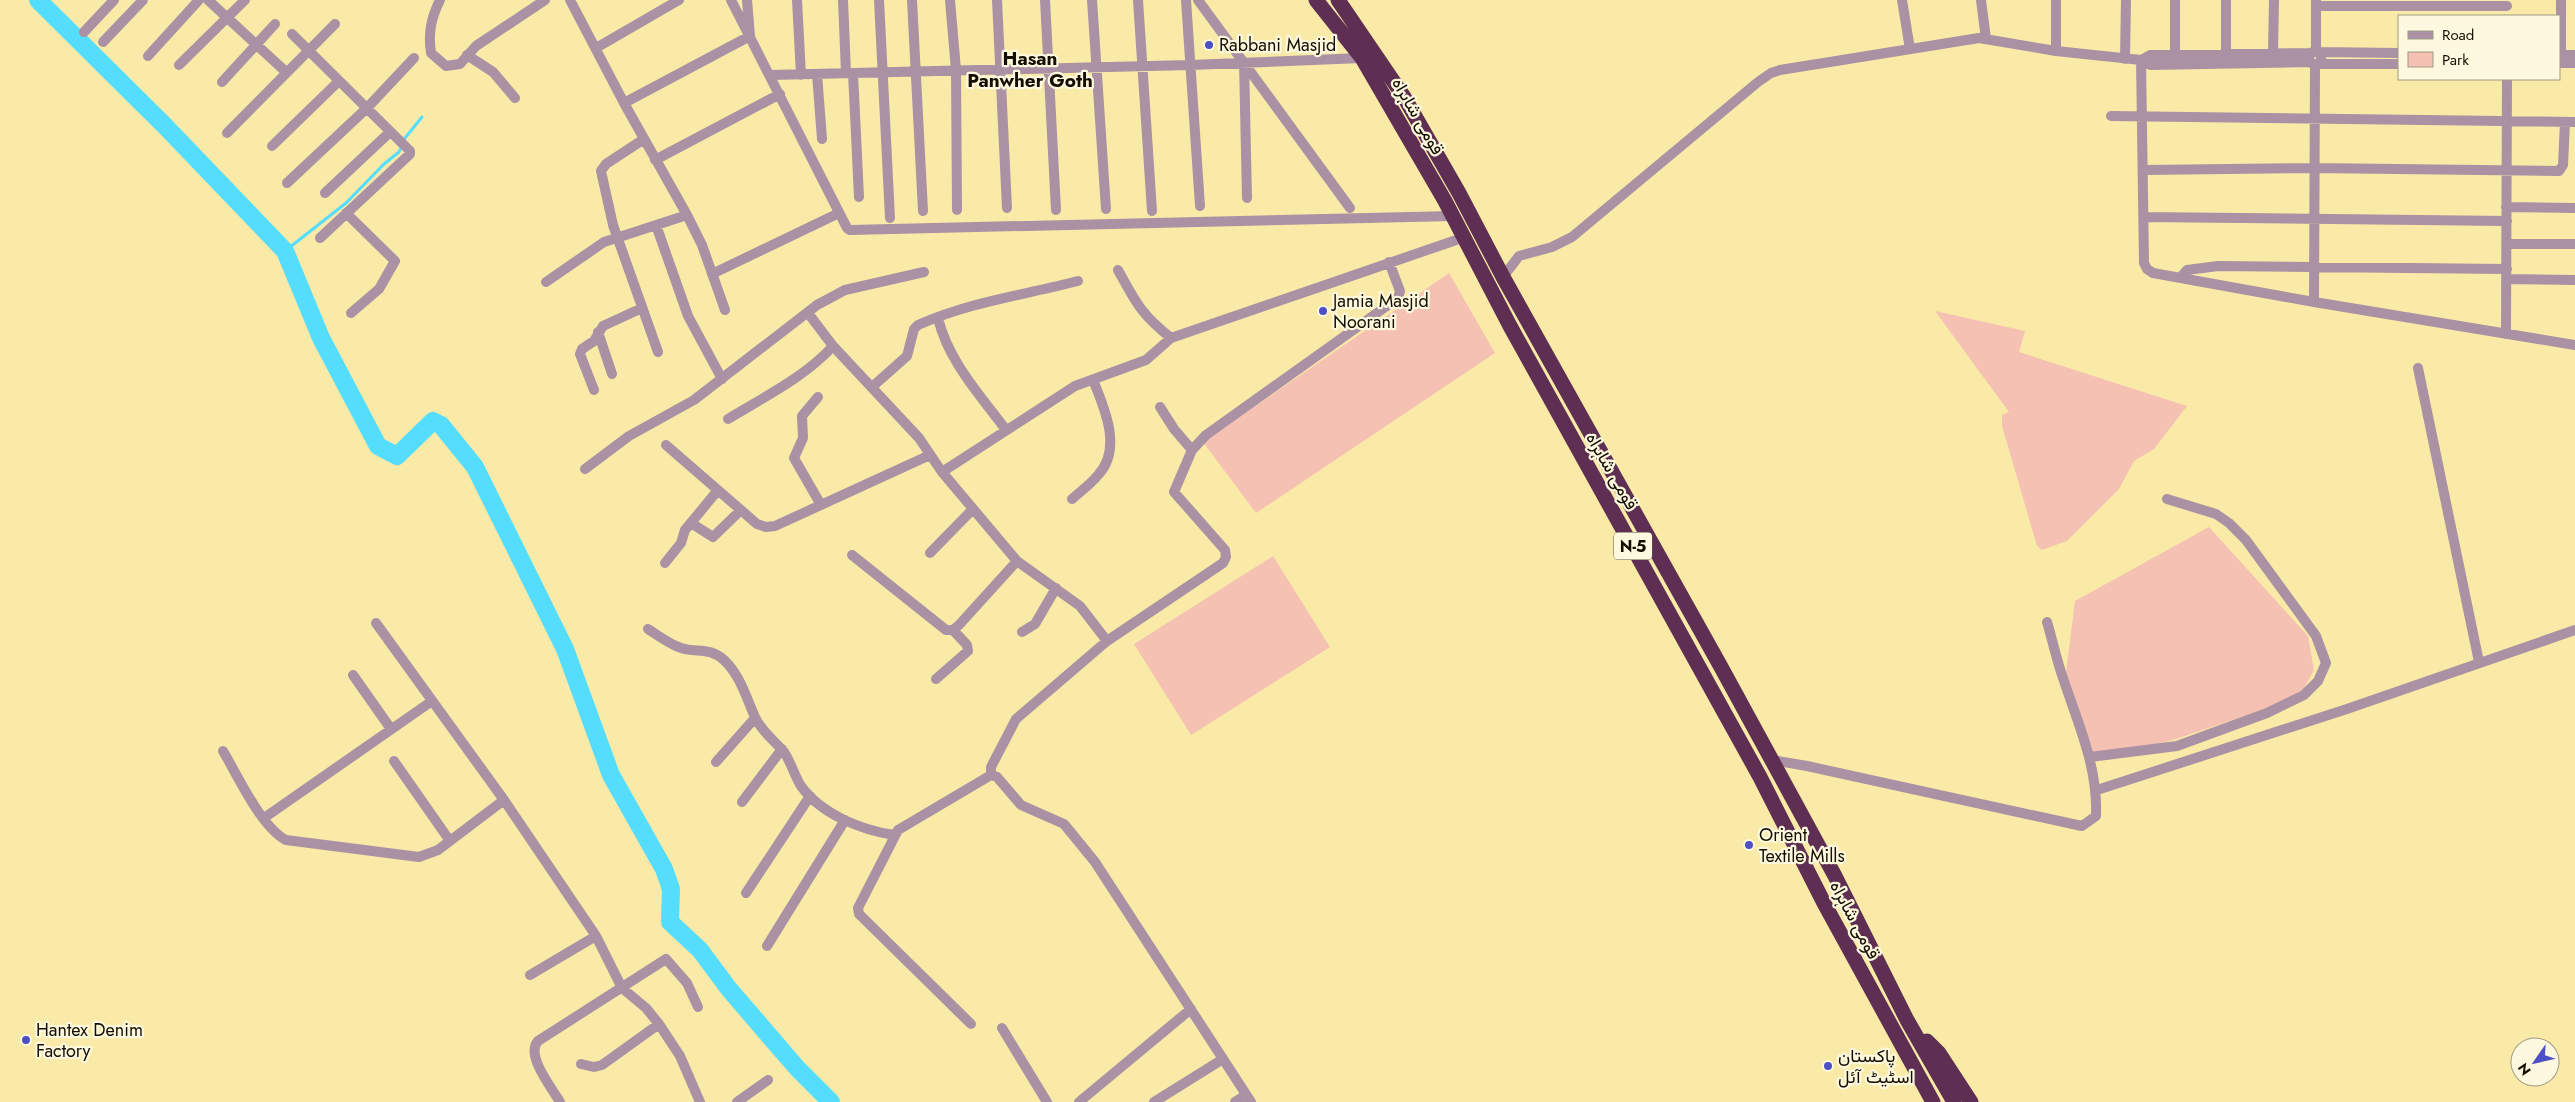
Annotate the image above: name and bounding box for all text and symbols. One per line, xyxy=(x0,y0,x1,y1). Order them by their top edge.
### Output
legend xyxy=(2398,15,2560,80)
text: Road xyxy=(2442,24,2474,46)
place label: Rabbani Masjid xyxy=(1219,32,1336,58)
marker: Rabbani Masjid xyxy=(1203,39,1215,51)
district label: Hasan Panwher Goth xyxy=(967,45,1093,94)
text: Park xyxy=(2442,49,2469,71)
street label: قومی شاہراہ xyxy=(1385,72,1451,160)
place label: Jamia Masjid Noorani xyxy=(1331,288,1429,335)
marker: Jamia Masjid Noorani xyxy=(1317,305,1329,317)
street label: قومی شاہراہ xyxy=(1579,427,1645,515)
road number: N-5 xyxy=(1614,532,1652,560)
place label: Orient Textile Mills xyxy=(1759,822,1845,869)
marker: Orient Textile Mills xyxy=(1743,839,1755,851)
street label: قومی شاہراہ xyxy=(1823,876,1887,964)
place label: Hantex Denim Factory xyxy=(36,1017,143,1064)
marker: Hantex Denim Factory xyxy=(20,1034,32,1046)
north arrow xyxy=(2510,1037,2560,1087)
place label: پاکستان اسٹیٹ آئل xyxy=(1838,1043,1914,1090)
text: N xyxy=(2513,1059,2536,1079)
marker: پاکستان اسٹیٹ آئل xyxy=(1822,1060,1834,1072)

